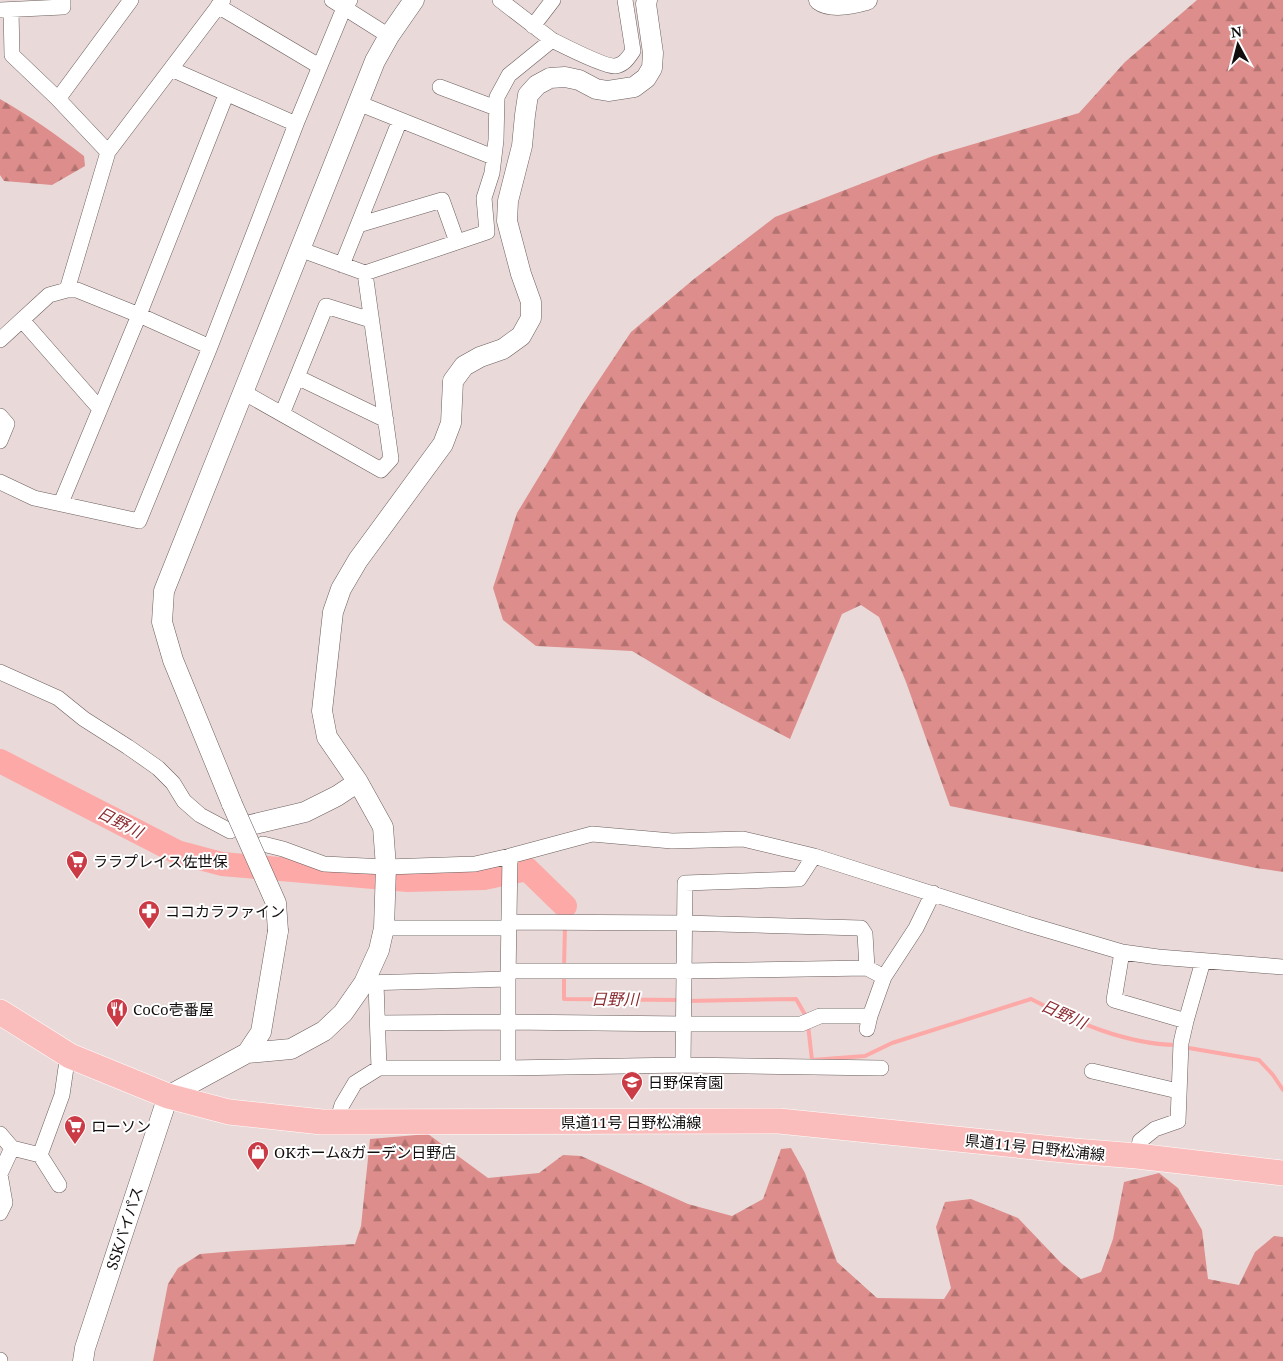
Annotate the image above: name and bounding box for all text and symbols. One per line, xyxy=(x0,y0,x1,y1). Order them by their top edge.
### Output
north arrow xyxy=(1213,20,1263,70)
text: N xyxy=(1230,21,1243,42)
water label: 日野川 xyxy=(94,801,148,844)
supermarket icon: ララプレイス佐世保 xyxy=(65,849,89,880)
place label: ララプレイス佐世保 xyxy=(93,851,228,871)
pharmacy icon: ココカラファイン xyxy=(137,899,161,930)
place label: ココカラファイン xyxy=(165,901,285,921)
water label: 日野川 xyxy=(591,988,641,1010)
water label: 日野川 xyxy=(1038,994,1092,1035)
restaurant icon: CoCo壱番屋 xyxy=(105,997,129,1028)
place label: CoCo壱番屋 xyxy=(133,999,214,1019)
school or university icon: 日野保育園 xyxy=(620,1070,644,1101)
place label: 日野保育園 xyxy=(648,1072,723,1092)
street label: 県道11号 日野松浦線 xyxy=(561,1112,701,1132)
supermarket icon: ローソン xyxy=(63,1114,87,1145)
place label: ローソン xyxy=(91,1116,151,1136)
street label: 県道11号 日野松浦線 xyxy=(964,1130,1106,1164)
shop icon: OKホーム&ガーデン日野店 xyxy=(246,1140,270,1171)
place label: OKホーム&ガーデン日野店 xyxy=(274,1142,456,1162)
street label: SSKバイパス xyxy=(101,1184,147,1272)

